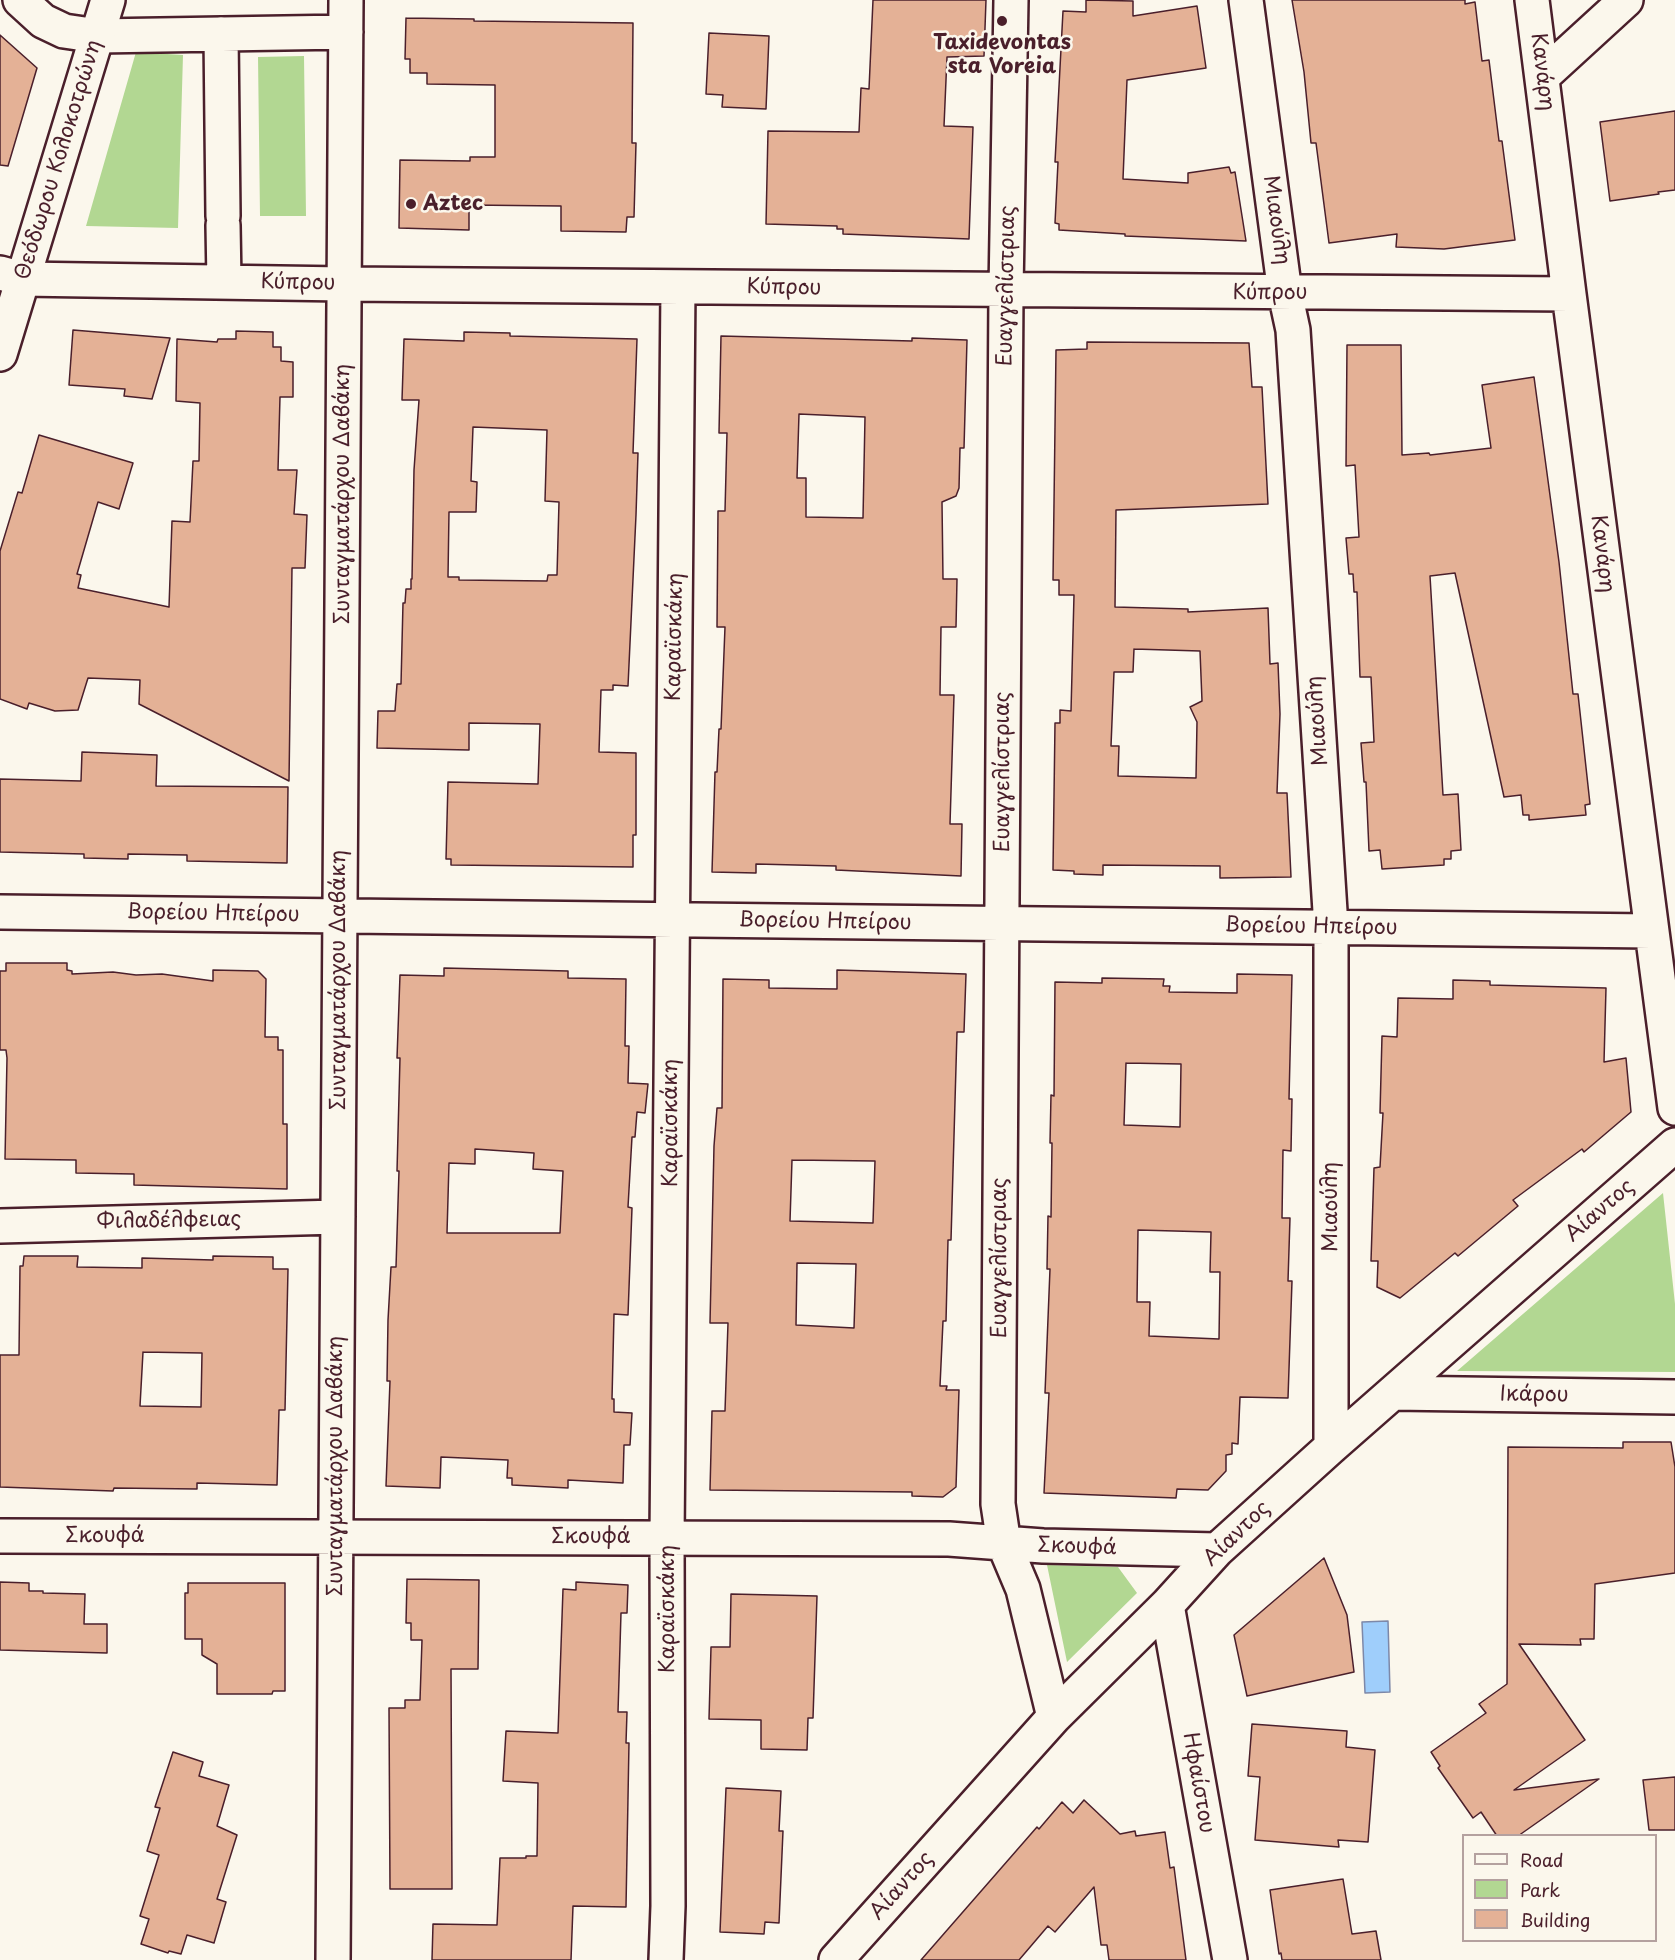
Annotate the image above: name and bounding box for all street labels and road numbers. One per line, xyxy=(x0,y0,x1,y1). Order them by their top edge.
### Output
street label: Κανάρη xyxy=(1525,32,1559,112)
street label: Θεόδωρου Κολοκοτρώνη xyxy=(10,37,108,283)
street label: Μιαούλη xyxy=(1257,174,1295,266)
street label: Ευαγγελίστριας xyxy=(993,205,1021,367)
street label: Κύπρου xyxy=(260,270,336,296)
street label: Κύπρου xyxy=(746,275,822,301)
street label: Κύπρου xyxy=(1233,280,1307,306)
street label: Συνταγματάρχου Δαβάκη xyxy=(330,364,356,624)
street label: Κανάρη xyxy=(1585,514,1619,594)
street label: Καραϊσκάκη xyxy=(661,573,689,701)
street label: Μιαούλη xyxy=(1302,675,1334,767)
street label: Ευαγγελίστριας xyxy=(990,692,1016,852)
street label: Συνταγματάρχου Δαβάκη xyxy=(326,850,352,1110)
street label: Βορείου Ηπείρου xyxy=(126,900,300,928)
street label: Βορείου Ηπείρου xyxy=(738,908,912,936)
street label: Βορείου Ηπείρου xyxy=(1224,913,1398,941)
street label: Καραϊσκάκη xyxy=(658,1059,684,1187)
street label: Μιαούλη xyxy=(1318,1162,1344,1252)
street label: Αίαντος xyxy=(1560,1174,1640,1248)
street label: Ευαγγελίστριας xyxy=(987,1178,1013,1338)
street label: Φιλαδέλφειας xyxy=(97,1207,241,1235)
street label: Συνταγματάρχου Δαβάκη xyxy=(323,1336,349,1596)
street label: Ικάρου xyxy=(1499,1382,1569,1408)
street label: Αίαντος xyxy=(1198,1496,1276,1572)
street label: Σκουφά xyxy=(65,1523,145,1549)
street label: Σκουφά xyxy=(551,1524,631,1550)
street label: Σκουφά xyxy=(1037,1533,1117,1561)
street label: Καραϊσκάκη xyxy=(655,1545,681,1673)
street label: Ηφαίστου xyxy=(1177,1731,1219,1835)
street label: Αίαντος xyxy=(865,1847,939,1925)

